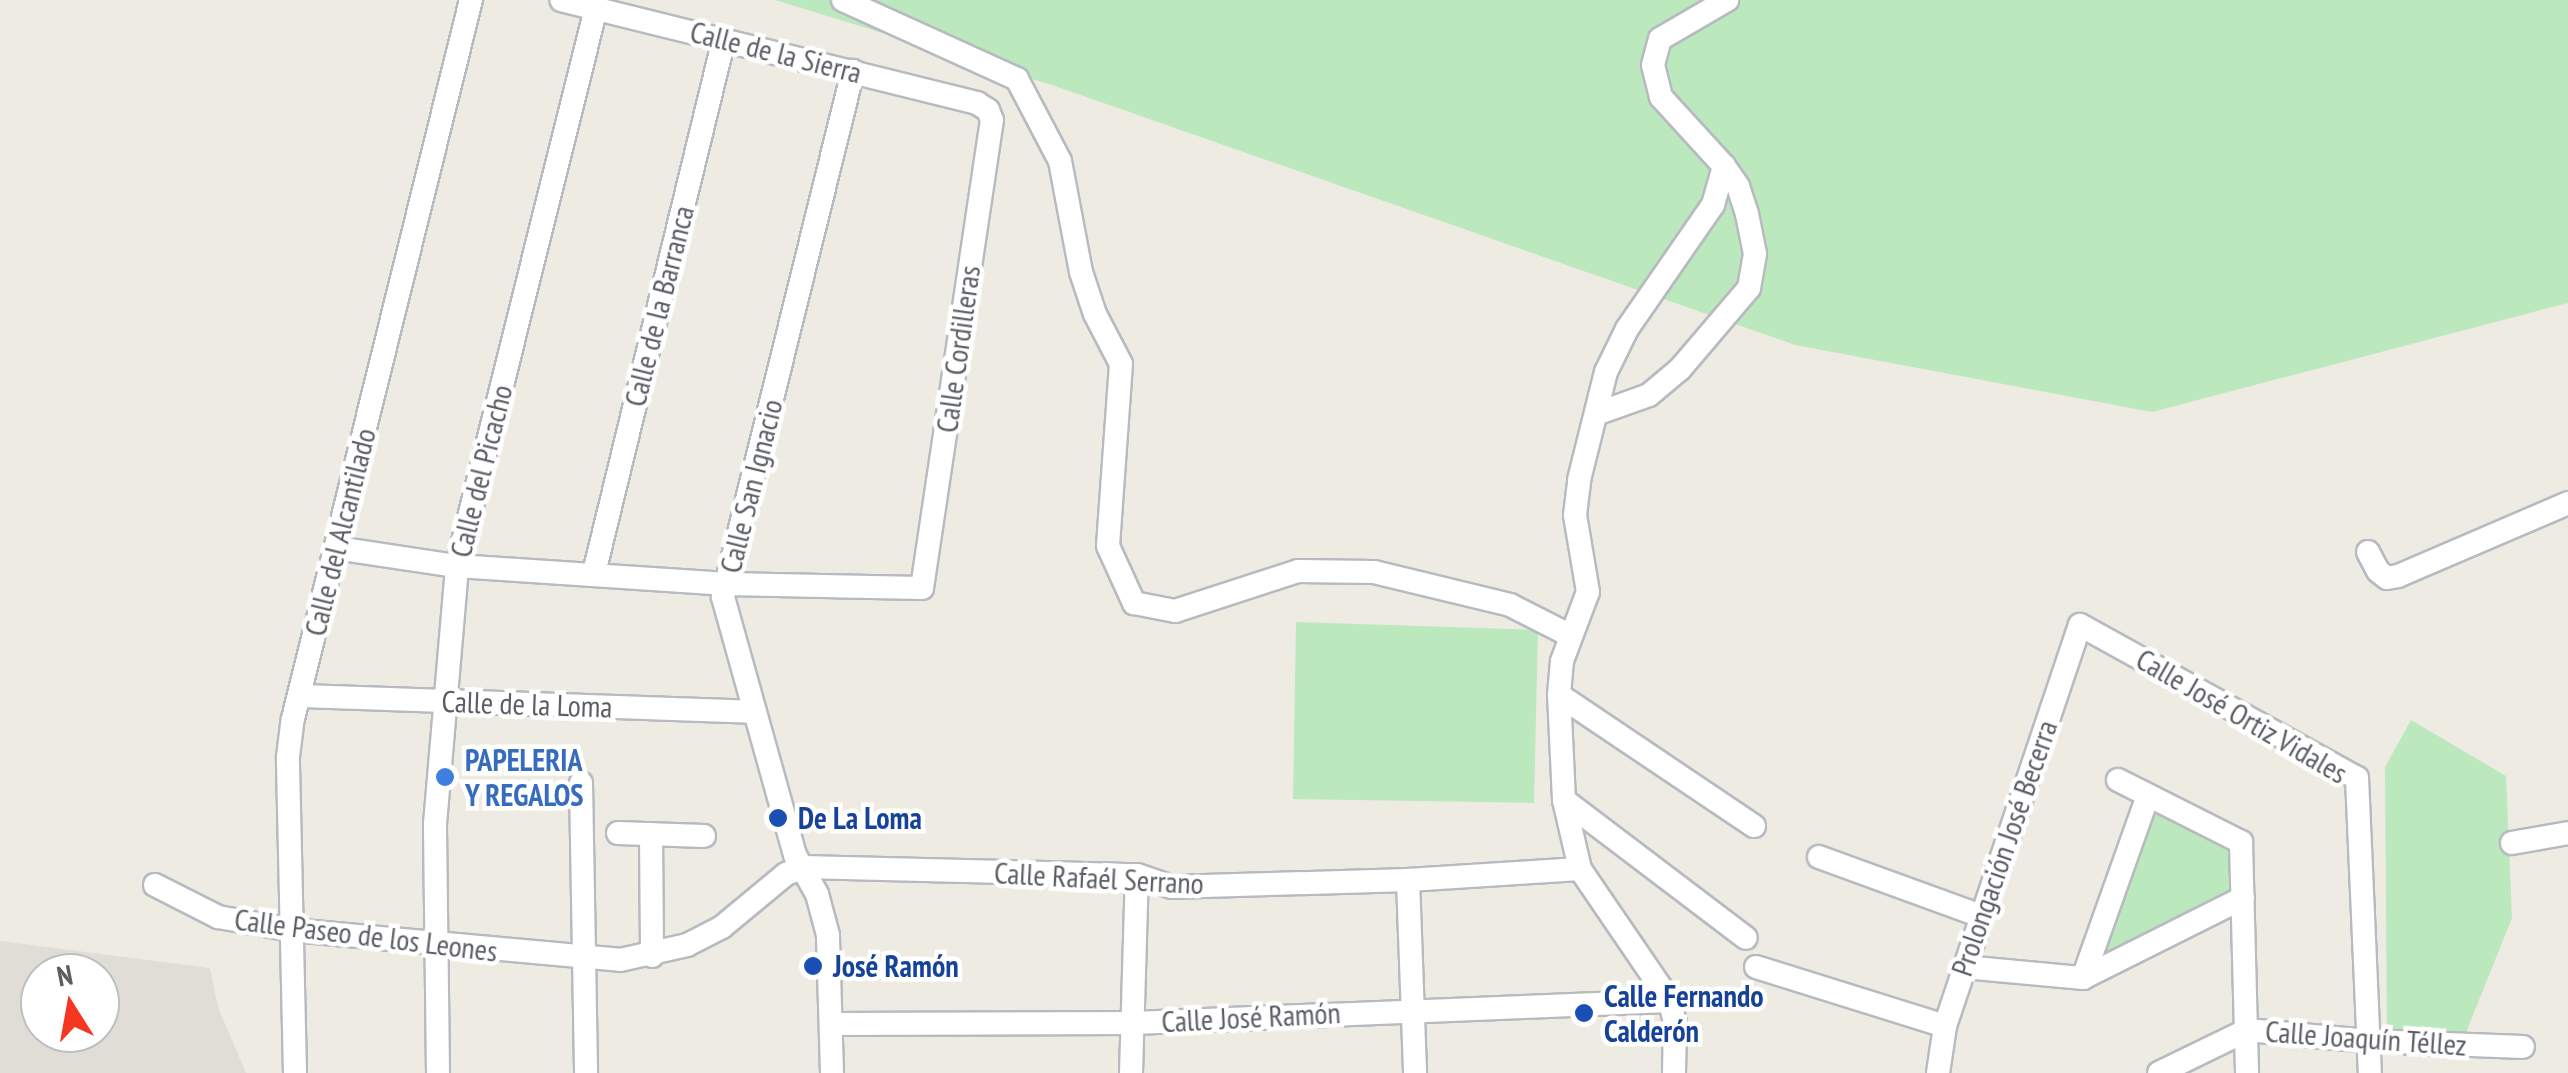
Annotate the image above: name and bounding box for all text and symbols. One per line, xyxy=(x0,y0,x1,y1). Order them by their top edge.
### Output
street label: Calle de la Sierra xyxy=(687,13,865,91)
street label: Calle de la Barranca xyxy=(617,202,701,410)
street label: Calle Cordilleras xyxy=(928,263,988,435)
street label: Calle del Picacho xyxy=(442,381,520,561)
street label: Calle San Ignacio xyxy=(712,395,790,577)
street label: Calle del Alcantilado xyxy=(297,424,383,640)
street label: Calle José Ortiz Vidales xyxy=(2129,641,2355,791)
street label: Calle de la Loma xyxy=(441,683,613,725)
street label: Prolongación José Becerra xyxy=(1943,715,2065,981)
place label: PAPELERIA Y REGALOS xyxy=(465,742,584,812)
marker: PAPELERIA Y REGALOS xyxy=(434,766,456,788)
place label: De La Loma xyxy=(798,800,922,836)
marker: De La Loma xyxy=(767,807,789,829)
street label: Calle Rafaél Serrano xyxy=(993,855,1205,901)
street label: Calle Paseo de los Leones xyxy=(233,901,499,969)
place label: José Ramón xyxy=(833,948,959,984)
north arrow xyxy=(20,953,120,1053)
text: N xyxy=(54,955,76,995)
marker: José Ramón xyxy=(802,955,824,977)
place label: Calle Fernando Calderón xyxy=(1604,978,1764,1048)
street label: Calle José Ramón xyxy=(1161,994,1341,1040)
marker: Calle Fernando Calderón xyxy=(1573,1002,1595,1024)
street label: Calle Joaquín Téllez xyxy=(2264,1013,2468,1063)

